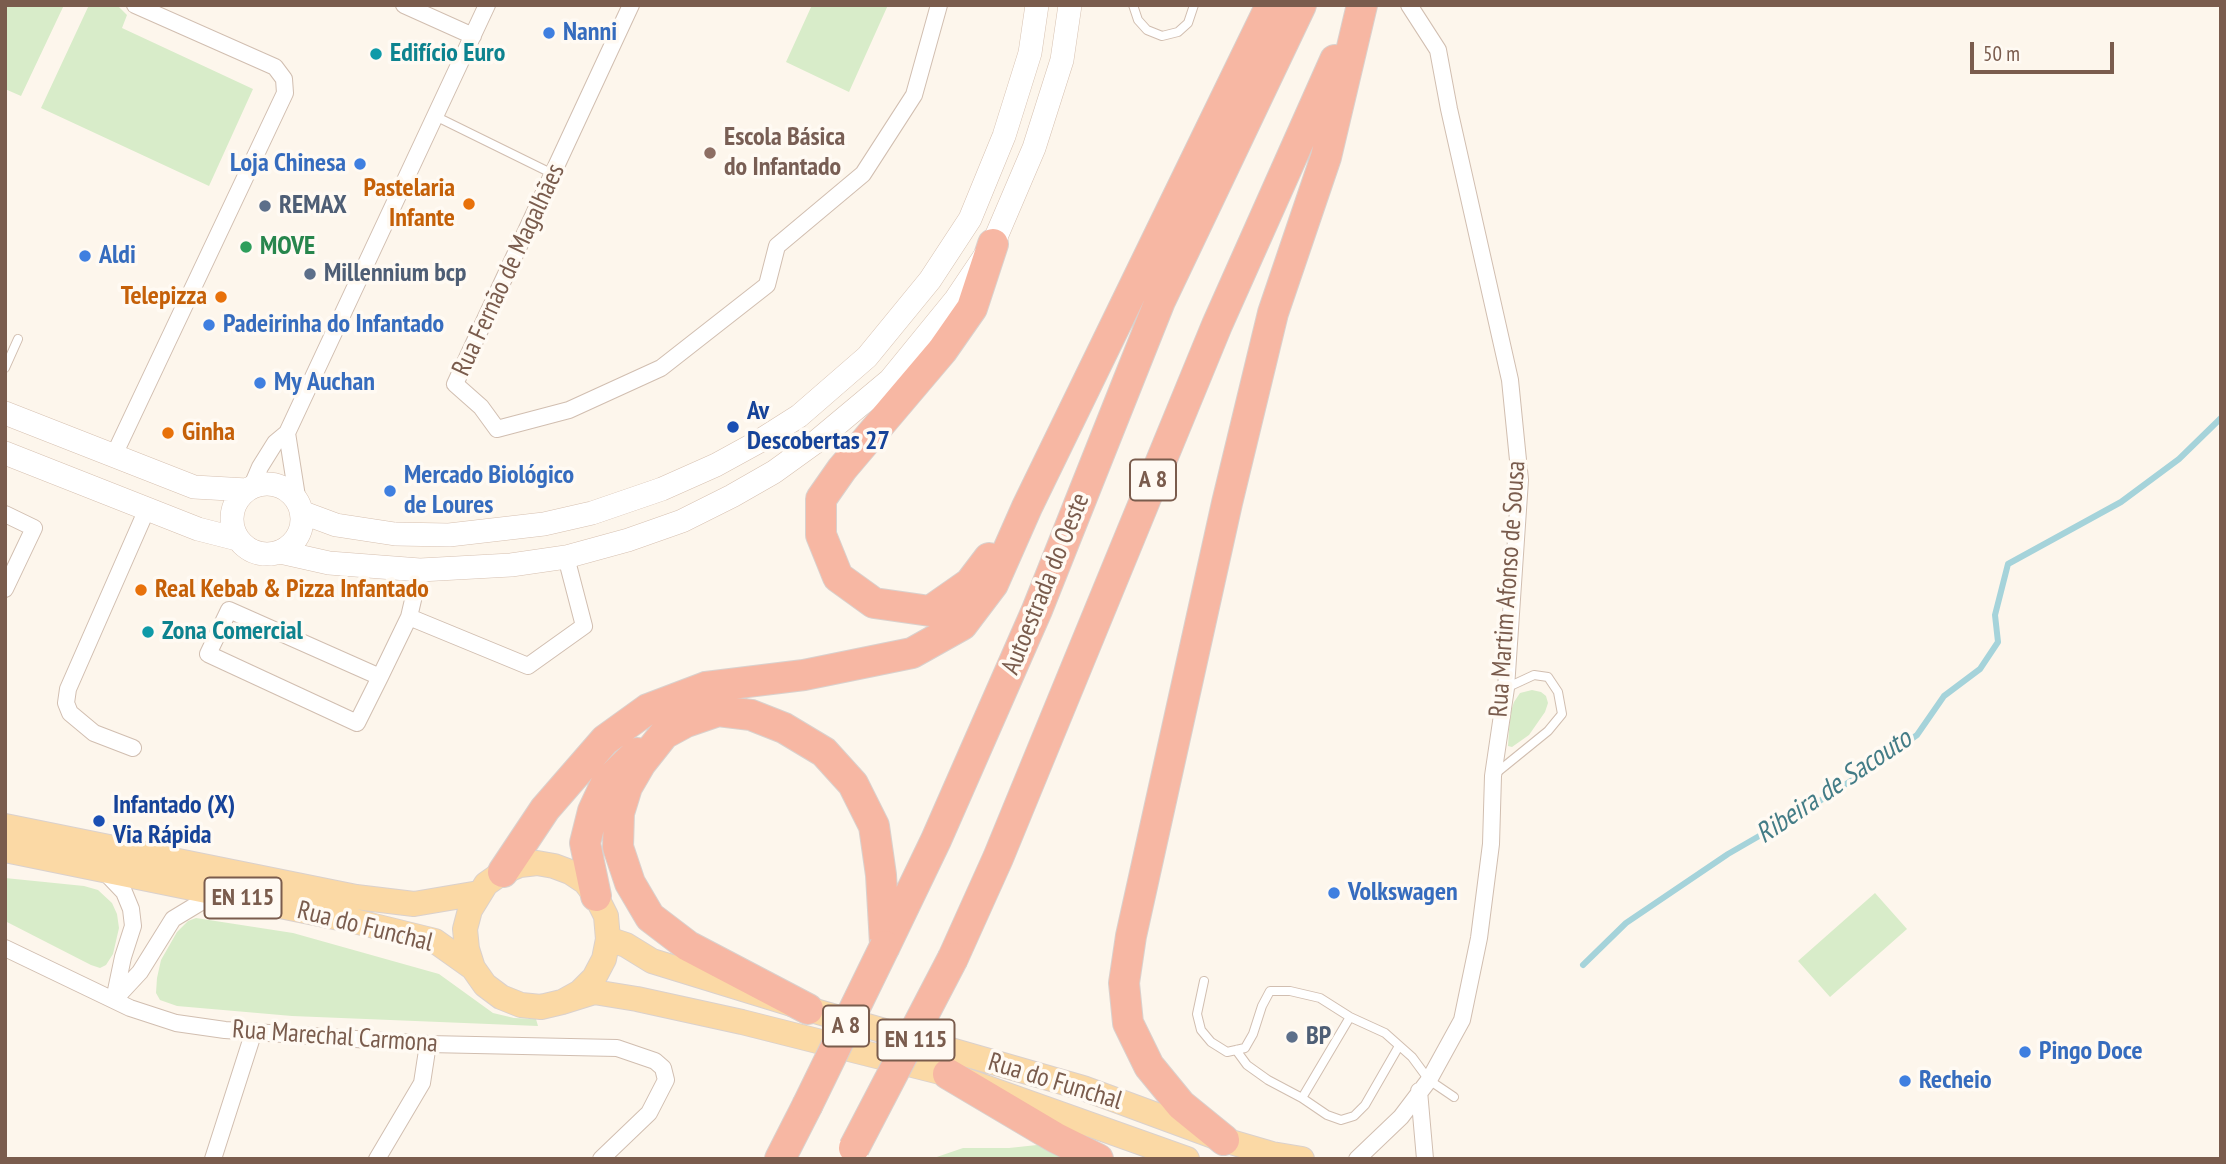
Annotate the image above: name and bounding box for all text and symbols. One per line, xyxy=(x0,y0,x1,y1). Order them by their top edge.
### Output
place label: Nanni xyxy=(563,17,617,49)
marker: Nanni xyxy=(541,25,557,41)
scale bar xyxy=(1974,28,2118,72)
place label: Edifício Euro xyxy=(390,38,505,70)
text: 50 m xyxy=(1983,40,2020,67)
marker: Edifício Euro xyxy=(368,46,384,62)
place label: Escola Básica do Infantado xyxy=(724,122,845,184)
marker: Escola Básica do Infantado xyxy=(702,145,718,161)
place label: Loja Chinesa xyxy=(230,148,346,180)
marker: Loja Chinesa xyxy=(352,156,368,172)
street label: Rua Fernão de Magalhães xyxy=(446,159,572,381)
place label: Pastelaria Infante xyxy=(363,173,455,234)
place label: REMAX xyxy=(279,190,347,222)
marker: Pastelaria Infante xyxy=(461,196,477,212)
marker: REMAX xyxy=(257,198,273,214)
place label: MOVE xyxy=(260,231,315,263)
marker: MOVE xyxy=(238,239,254,255)
place label: Aldi xyxy=(99,240,136,272)
marker: Aldi xyxy=(77,248,93,264)
place label: Millennium bcp xyxy=(324,258,466,290)
marker: Millennium bcp xyxy=(302,266,318,282)
place label: Telepizza xyxy=(121,281,207,313)
marker: Telepizza xyxy=(213,289,229,305)
place label: Padeirinha do Infantado xyxy=(223,309,444,341)
marker: Padeirinha do Infantado xyxy=(201,317,217,333)
place label: My Auchan xyxy=(274,367,375,399)
marker: My Auchan xyxy=(252,375,268,391)
place label: Av Descobertas 27 xyxy=(747,396,890,458)
place label: Ginha xyxy=(182,417,235,449)
marker: Av Descobertas 27 xyxy=(725,419,741,435)
marker: Ginha xyxy=(160,425,176,441)
place label: Mercado Biológico de Loures xyxy=(404,460,574,522)
road number: A 8 xyxy=(1130,460,1176,500)
street label: Rua Martim Afonso de Sousa xyxy=(1483,460,1533,718)
marker: Mercado Biológico de Loures xyxy=(382,483,398,499)
street label: Autoestrada do Oeste xyxy=(995,489,1097,679)
place label: Real Kebab & Pizza Infantado xyxy=(155,574,429,606)
marker: Real Kebab & Pizza Infantado xyxy=(133,582,149,598)
place label: Zona Comercial xyxy=(162,616,303,648)
marker: Zona Comercial xyxy=(140,624,156,640)
water label: Ribeira de Sacouto xyxy=(1750,723,1918,851)
place label: Infantado (X) Via Rápida xyxy=(113,790,235,852)
marker: Infantado (X) Via Rápida xyxy=(91,813,107,829)
road number: EN 115 xyxy=(204,877,282,918)
place label: Volkswagen xyxy=(1348,877,1458,909)
marker: Volkswagen xyxy=(1326,885,1342,901)
street label: Rua do Funchal xyxy=(294,895,436,959)
road number: A 8 xyxy=(823,1006,869,1046)
street label: Rua Marechal Carmona xyxy=(231,1014,439,1060)
road number: EN 115 xyxy=(878,1020,954,1060)
place label: BP xyxy=(1306,1021,1331,1053)
marker: BP xyxy=(1284,1029,1300,1045)
place label: Pingo Doce xyxy=(2039,1036,2143,1068)
marker: Pingo Doce xyxy=(2017,1044,2033,1060)
street label: Rua do Funchal xyxy=(984,1047,1126,1117)
place label: Recheio xyxy=(1919,1065,1991,1097)
marker: Recheio xyxy=(1897,1073,1913,1089)

